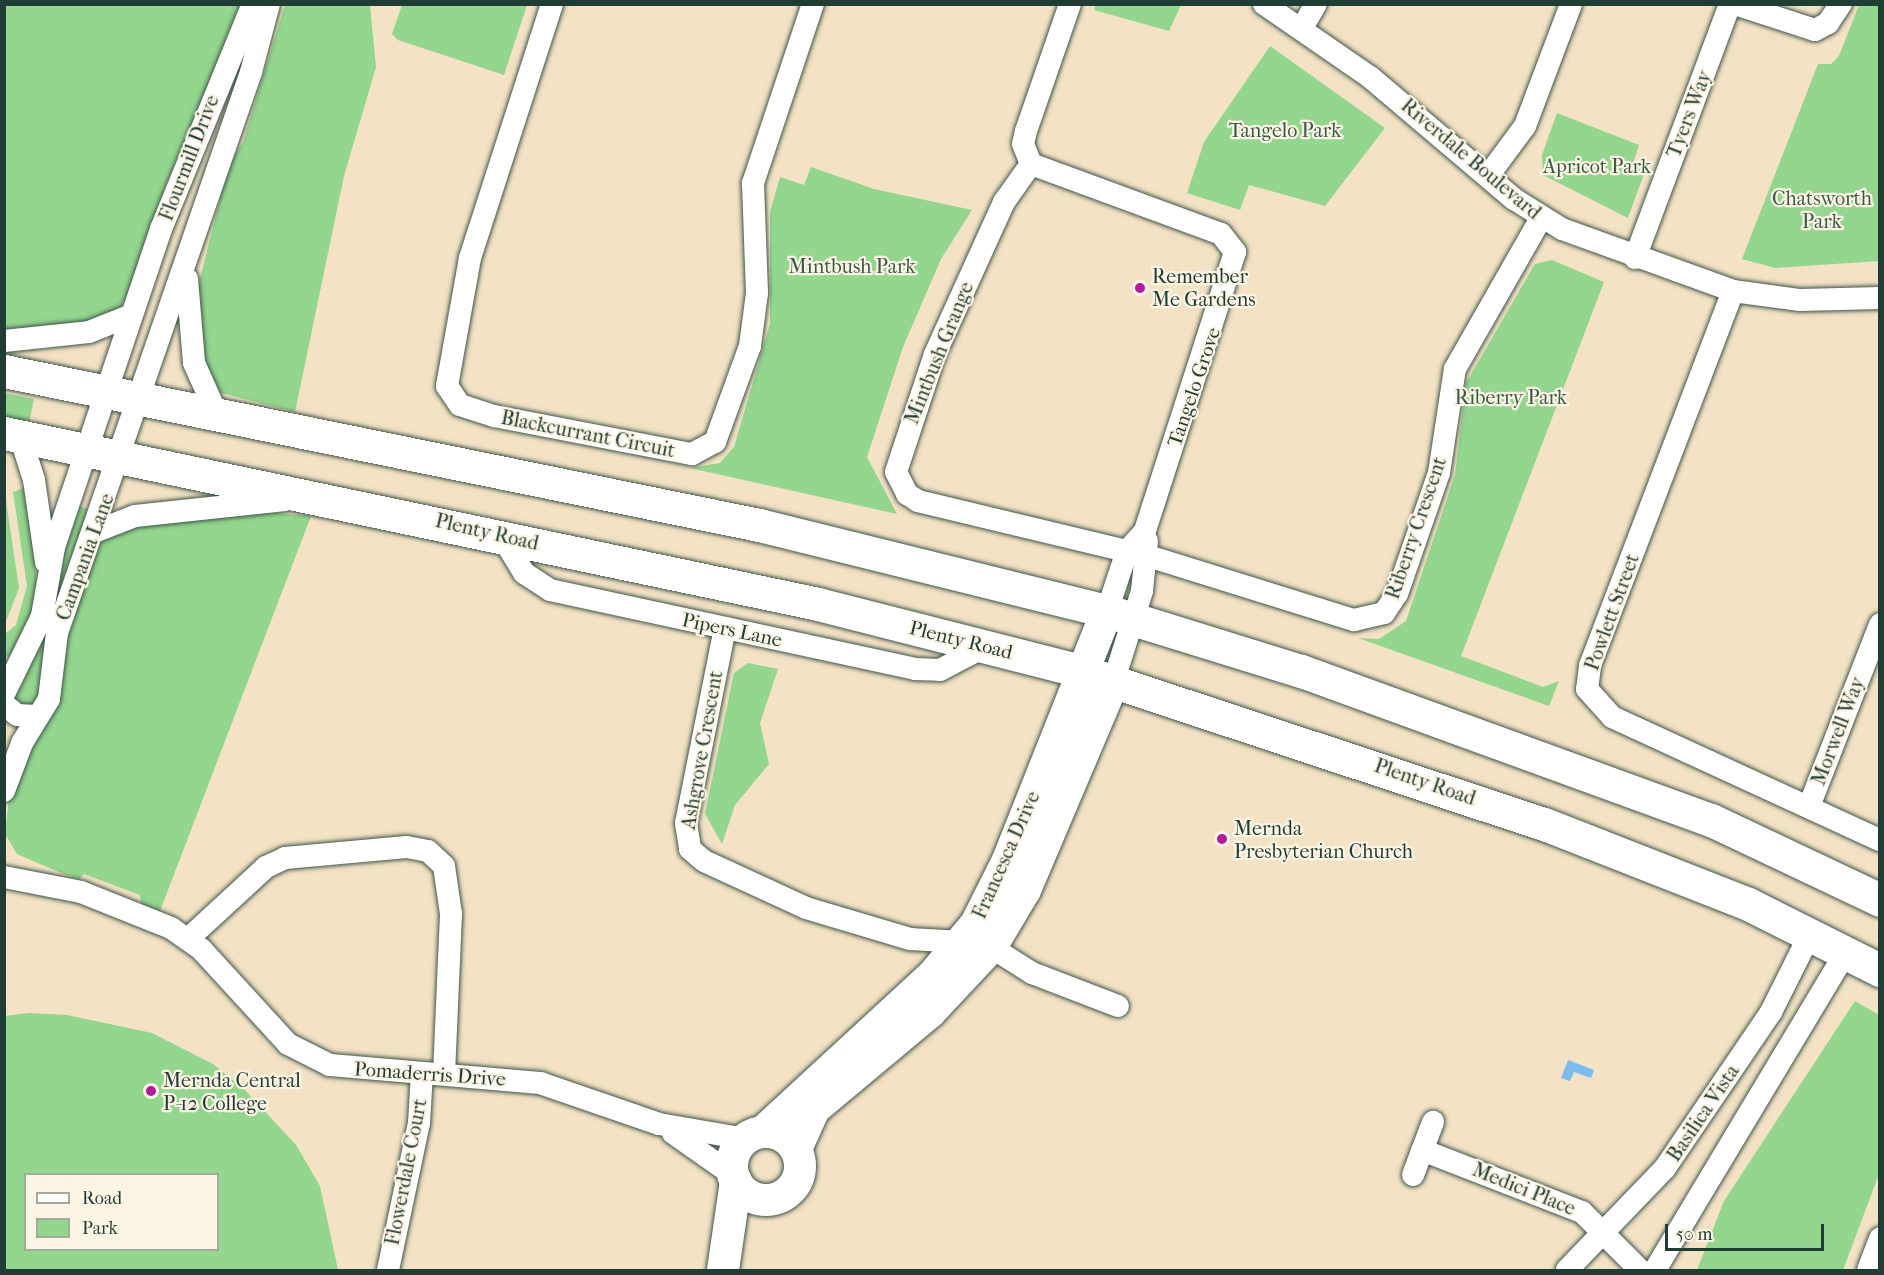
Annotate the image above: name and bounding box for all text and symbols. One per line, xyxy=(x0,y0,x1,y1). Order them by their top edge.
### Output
street label: Tyers Way xyxy=(1661,67,1717,161)
street label: Flourmill Drive xyxy=(154,92,224,224)
street label: Riverdale Boulevard xyxy=(1396,94,1546,224)
park label: Tangelo Park xyxy=(1229,118,1341,142)
park label: Apricot Park xyxy=(1543,154,1651,178)
park label: Chatsworth Park xyxy=(1772,186,1872,233)
park label: Mintbush Park xyxy=(788,254,916,278)
place label: Remember Me Gardens xyxy=(1152,264,1256,311)
street label: Mintbush Grange xyxy=(900,278,978,428)
marker: Remember Me Gardens xyxy=(1133,281,1147,295)
street label: Tangelo Grove xyxy=(1162,324,1226,450)
park label: Riberry Park xyxy=(1455,385,1567,409)
street label: Blackcurrant Circuit xyxy=(499,405,677,463)
street label: Riberry Crescent xyxy=(1380,454,1452,602)
street label: Campania Lane xyxy=(51,490,119,624)
street label: Plenty Road xyxy=(433,508,541,556)
street label: Powlett Street xyxy=(1580,550,1644,674)
street label: Pipers Lane xyxy=(680,608,784,652)
street label: Plenty Road xyxy=(907,616,1015,664)
street label: Ashgrove Crescent xyxy=(676,669,728,831)
street label: Morwell Way xyxy=(1806,673,1870,789)
street label: Plenty Road xyxy=(1371,753,1479,811)
street label: Francesca Drive xyxy=(967,787,1045,923)
place label: Mernda Presbyterian Church xyxy=(1234,816,1413,863)
marker: Mernda Presbyterian Church xyxy=(1215,832,1229,846)
street label: Pomaderris Drive xyxy=(353,1057,507,1091)
street label: Basilica Vista xyxy=(1662,1060,1744,1166)
place label: Mernda Central P-12 College xyxy=(163,1068,301,1115)
marker: Mernda Central P-12 College xyxy=(144,1084,158,1098)
street label: Flowerdale Court xyxy=(380,1097,432,1247)
street label: Medici Place xyxy=(1469,1157,1579,1221)
legend xyxy=(24,1173,219,1251)
text: Road xyxy=(82,1188,122,1209)
scale bar xyxy=(1668,1212,1827,1250)
text: Park xyxy=(82,1218,118,1239)
text: 50 m xyxy=(1676,1224,1712,1245)

